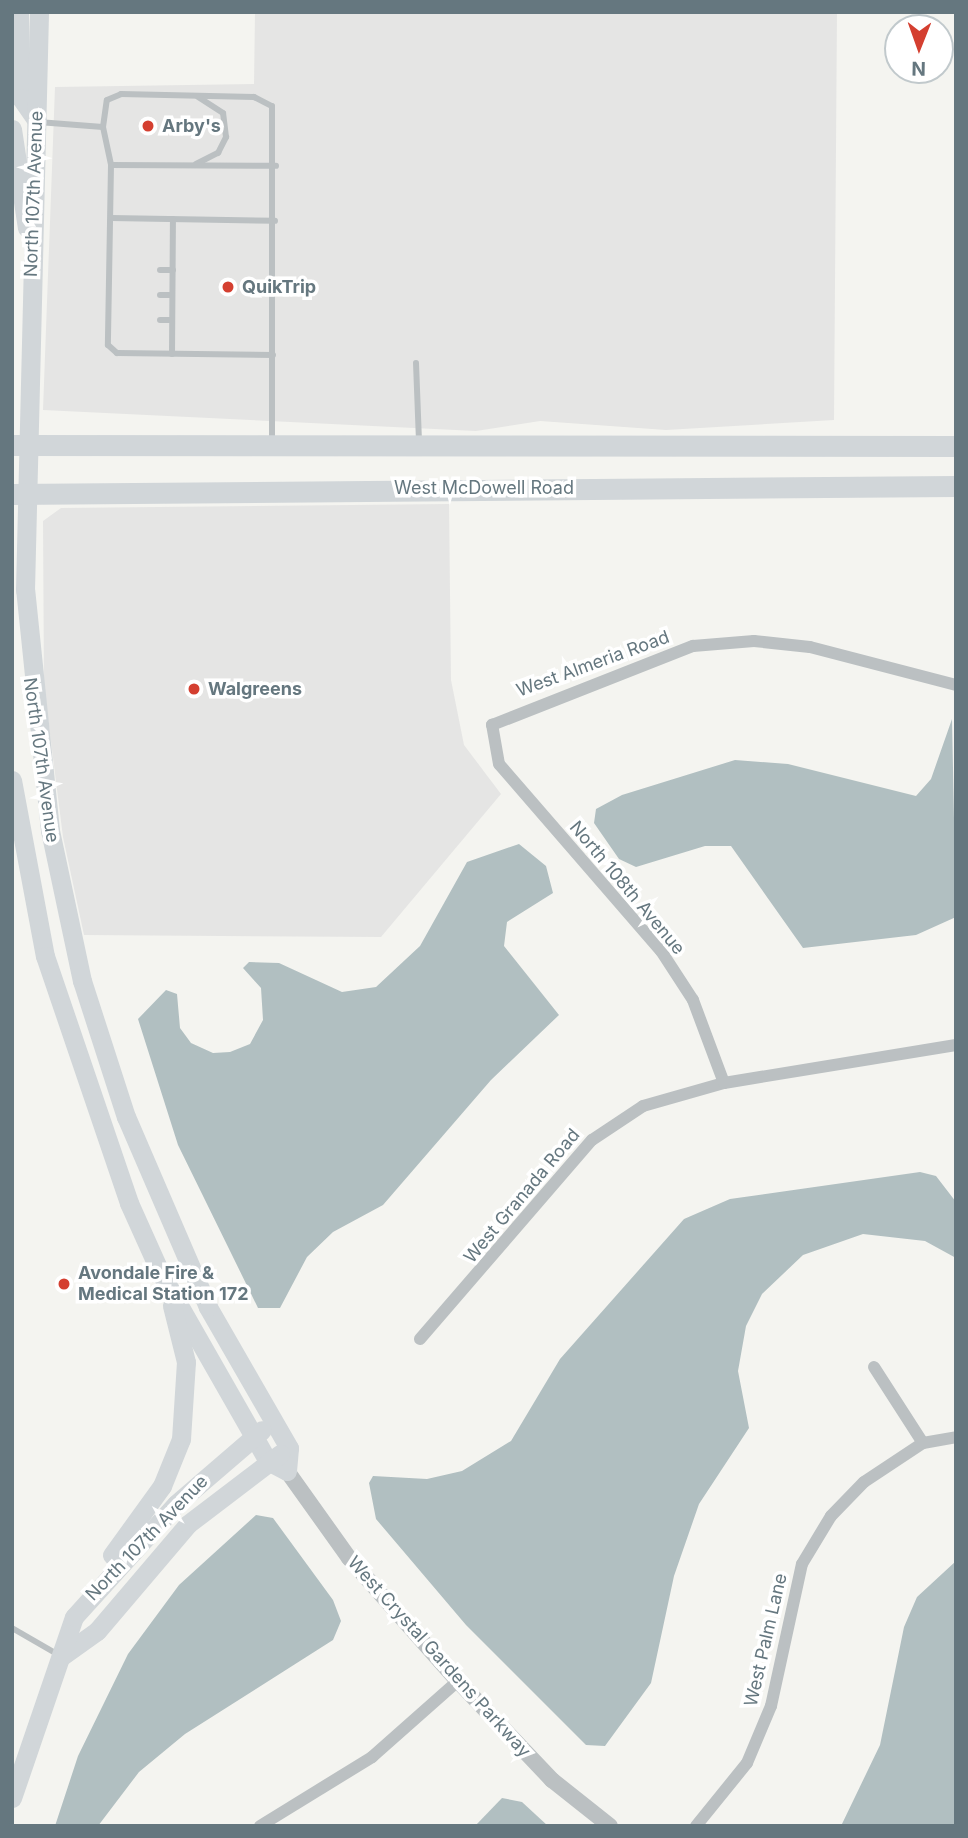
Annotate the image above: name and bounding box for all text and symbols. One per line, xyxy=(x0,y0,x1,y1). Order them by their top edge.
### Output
north arrow xyxy=(884,14,954,84)
text: N xyxy=(911,57,926,80)
street label: North 107th Avenue xyxy=(20,111,48,277)
place label: Arby's xyxy=(162,115,221,137)
marker: Arby's xyxy=(140,118,156,134)
place label: QuikTrip xyxy=(242,276,316,298)
marker: QuikTrip xyxy=(220,279,236,295)
street label: West McDowell Road xyxy=(394,477,574,499)
street label: West Almeria Road xyxy=(514,626,672,702)
street label: North 107th Avenue xyxy=(19,676,63,844)
place label: Walgreens xyxy=(208,678,302,700)
marker: Walgreens xyxy=(186,681,202,697)
street label: North 108th Avenue xyxy=(565,817,689,959)
street label: West Granada Road xyxy=(460,1125,584,1267)
place label: Avondale Fire & Medical Station 172 xyxy=(78,1263,249,1306)
marker: Avondale Fire & Medical Station 172 xyxy=(56,1276,72,1292)
street label: North 107th Avenue xyxy=(81,1471,213,1605)
street label: West Crystal Gardens Parkway xyxy=(343,1552,535,1762)
street label: West Palm Lane xyxy=(740,1571,792,1709)

